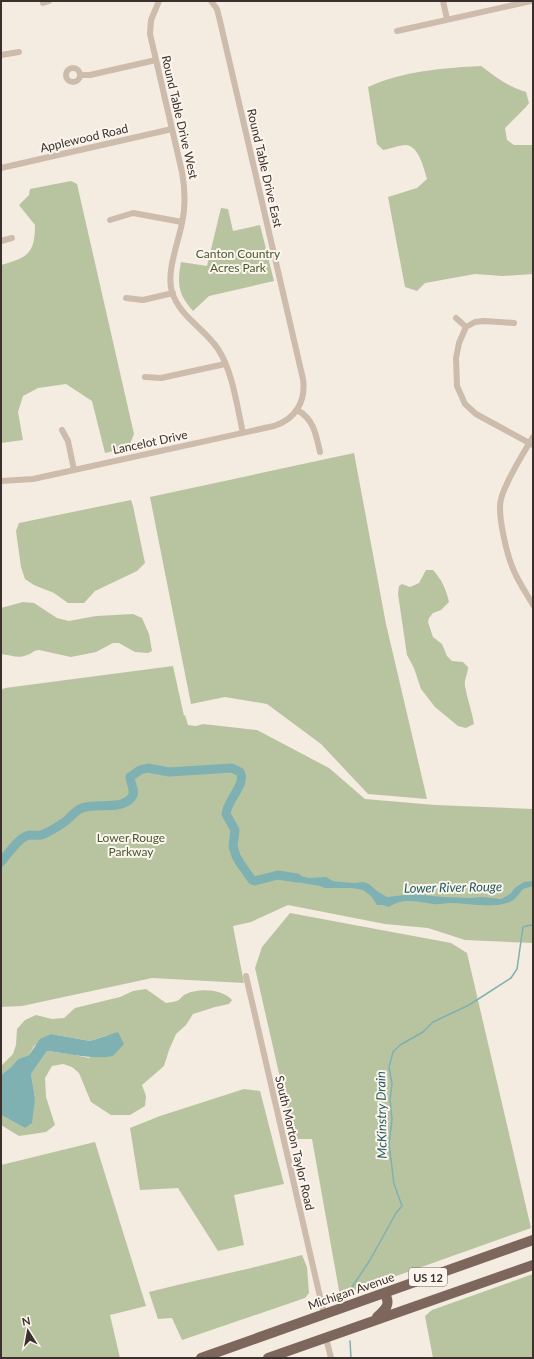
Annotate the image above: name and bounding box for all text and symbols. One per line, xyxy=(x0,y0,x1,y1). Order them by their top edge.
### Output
street label: Round Table Drive West xyxy=(158,54,202,181)
street label: Round Table Drive East xyxy=(244,107,286,230)
street label: Applewood Road xyxy=(38,121,130,155)
park label: Canton Country Acres Park xyxy=(196,246,281,275)
street label: Lancelot Drive xyxy=(111,427,189,457)
park label: Lower Rouge Parkway xyxy=(97,830,165,859)
water label: Lower River Rouge xyxy=(404,878,502,896)
water label: McKinstry Drain xyxy=(372,1071,390,1159)
street label: South Morton Taylor Road xyxy=(272,1074,318,1212)
road number: US 12 xyxy=(409,1268,447,1286)
street label: Michigan Avenue xyxy=(306,1269,396,1313)
north arrow xyxy=(8,1311,48,1351)
text: N xyxy=(21,1314,31,1328)

